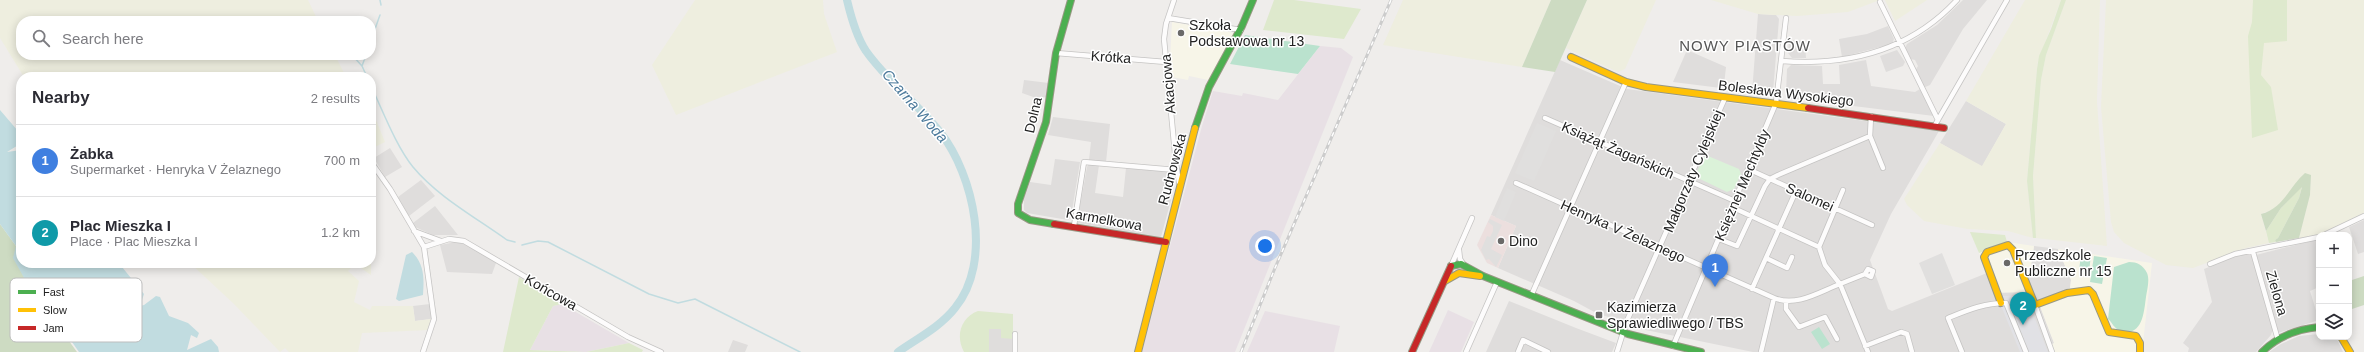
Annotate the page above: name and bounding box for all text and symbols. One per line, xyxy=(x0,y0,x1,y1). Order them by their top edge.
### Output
search box xyxy=(16,16,376,60)
place label: Szkoła Podstawowa nr 13 xyxy=(1189,17,1304,49)
icon: search xyxy=(30,27,52,49)
marker: Szkoła Podstawowa nr 13 xyxy=(1176,28,1186,38)
text: Search here xyxy=(62,30,144,47)
district label: NOWY PIASTÓW xyxy=(1679,37,1811,54)
street label: Krótka xyxy=(1090,48,1132,66)
street label: Akacjowa xyxy=(1157,53,1179,115)
water label: Czarna Woda xyxy=(879,65,952,146)
street label: Bolesława Wysokiego xyxy=(1718,77,1855,109)
text: Nearby xyxy=(32,88,90,107)
text: 2 results xyxy=(311,91,360,106)
street label: Dolna xyxy=(1021,95,1045,135)
street label: Małgorzaty Cylejskiej xyxy=(1660,107,1726,235)
street label: Książąt Żagańskich xyxy=(1559,117,1677,182)
street label: Księżnej Mechtyldy xyxy=(1711,127,1773,243)
street label: Rudnowska xyxy=(1155,131,1189,206)
text: Żabka xyxy=(70,145,113,162)
text: 1 xyxy=(41,153,49,168)
text: 700 m xyxy=(324,153,360,168)
text: Supermarket · Henryka V Żelaznego xyxy=(70,162,281,177)
street label: Salomei xyxy=(1784,179,1836,215)
street label: Henryka V Żelaznego xyxy=(1558,195,1688,266)
street label: Karmelkowa xyxy=(1065,204,1144,234)
text: Plac Mieszka I xyxy=(70,217,171,234)
text: 2 xyxy=(41,225,49,240)
text: 1.2 km xyxy=(321,225,360,240)
map controls xyxy=(2316,232,2352,340)
button: + xyxy=(2316,232,2352,268)
place label: Dino xyxy=(1509,233,1538,249)
text: Place · Plac Mieszka I xyxy=(70,234,198,249)
your location xyxy=(1255,236,1275,256)
marker: Dino xyxy=(1496,236,1506,246)
place label: Przedszkole Publiczne nr 15 xyxy=(2015,247,2112,279)
pin: 1 xyxy=(1702,254,1728,287)
marker: Przedszkole Publiczne nr 15 xyxy=(2002,258,2012,268)
button: − xyxy=(2316,268,2352,304)
street label: Zielona xyxy=(2263,269,2291,317)
street label: Końcowa xyxy=(522,271,580,313)
legend xyxy=(10,278,142,342)
text: Fast xyxy=(43,286,64,298)
pin: 2 xyxy=(2010,292,2036,325)
place label: Kazimierza Sprawiedliwego / TBS xyxy=(1607,299,1744,331)
text: Slow xyxy=(43,304,67,316)
button: layers xyxy=(2316,304,2352,340)
marker: Kazimierza Sprawiedliwego / TBS xyxy=(1594,310,1604,320)
text: Jam xyxy=(43,322,64,334)

